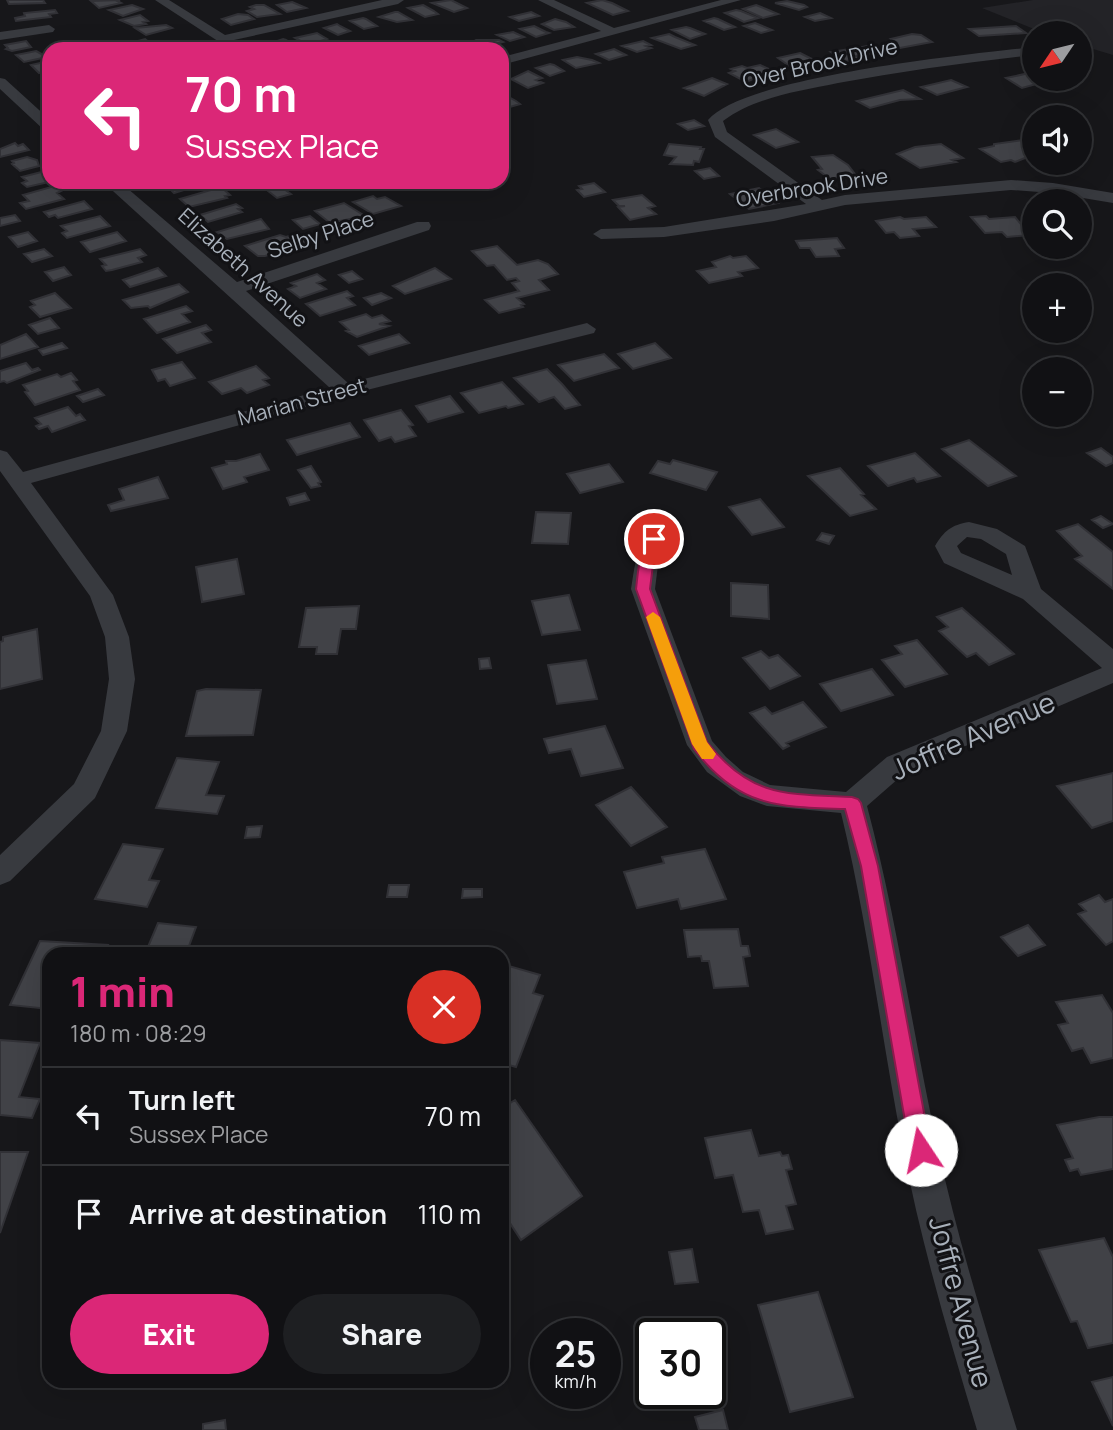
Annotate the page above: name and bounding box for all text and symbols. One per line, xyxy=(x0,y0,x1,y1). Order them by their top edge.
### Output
north arrow xyxy=(1022,21,1092,91)
map controls xyxy=(1022,21,1092,427)
street label: Over Brook Drive xyxy=(740,32,900,94)
text: 70 m xyxy=(185,60,297,127)
icon: left xyxy=(70,70,161,161)
button: sound xyxy=(1022,105,1092,175)
text: Sussex Place xyxy=(185,124,379,168)
street label: Overbrook Drive xyxy=(734,161,890,213)
button: search xyxy=(1022,189,1092,259)
street label: Elizabeth Avenue xyxy=(173,201,315,333)
street label: Selby Place xyxy=(264,204,377,264)
button: + xyxy=(1022,273,1092,343)
button: − xyxy=(1022,357,1092,427)
street label: Marian Street xyxy=(234,370,369,432)
pin xyxy=(624,509,684,569)
icon: arrive xyxy=(635,520,673,558)
street label: Joffre Avenue xyxy=(885,682,1061,788)
text: 1 min xyxy=(70,962,175,1020)
button: close xyxy=(407,970,481,1044)
text: 180 m · 08:29 xyxy=(70,1017,207,1049)
text: Turn left xyxy=(129,1082,236,1118)
icon: left xyxy=(70,1097,108,1135)
text: 70 m xyxy=(425,1098,481,1134)
position arrow xyxy=(884,1113,958,1187)
text: Sussex Place xyxy=(129,1118,269,1150)
icon: arrive xyxy=(70,1195,108,1233)
text: Arrive at destination xyxy=(129,1196,387,1232)
text: 110 m xyxy=(418,1196,481,1232)
street label: Joffre Avenue xyxy=(921,1212,1003,1392)
button: Exit xyxy=(70,1294,269,1374)
button: Share xyxy=(283,1294,481,1374)
speed limit sign: 30 xyxy=(635,1318,726,1409)
text: 25 xyxy=(555,1330,596,1378)
text: km/h xyxy=(555,1369,596,1393)

